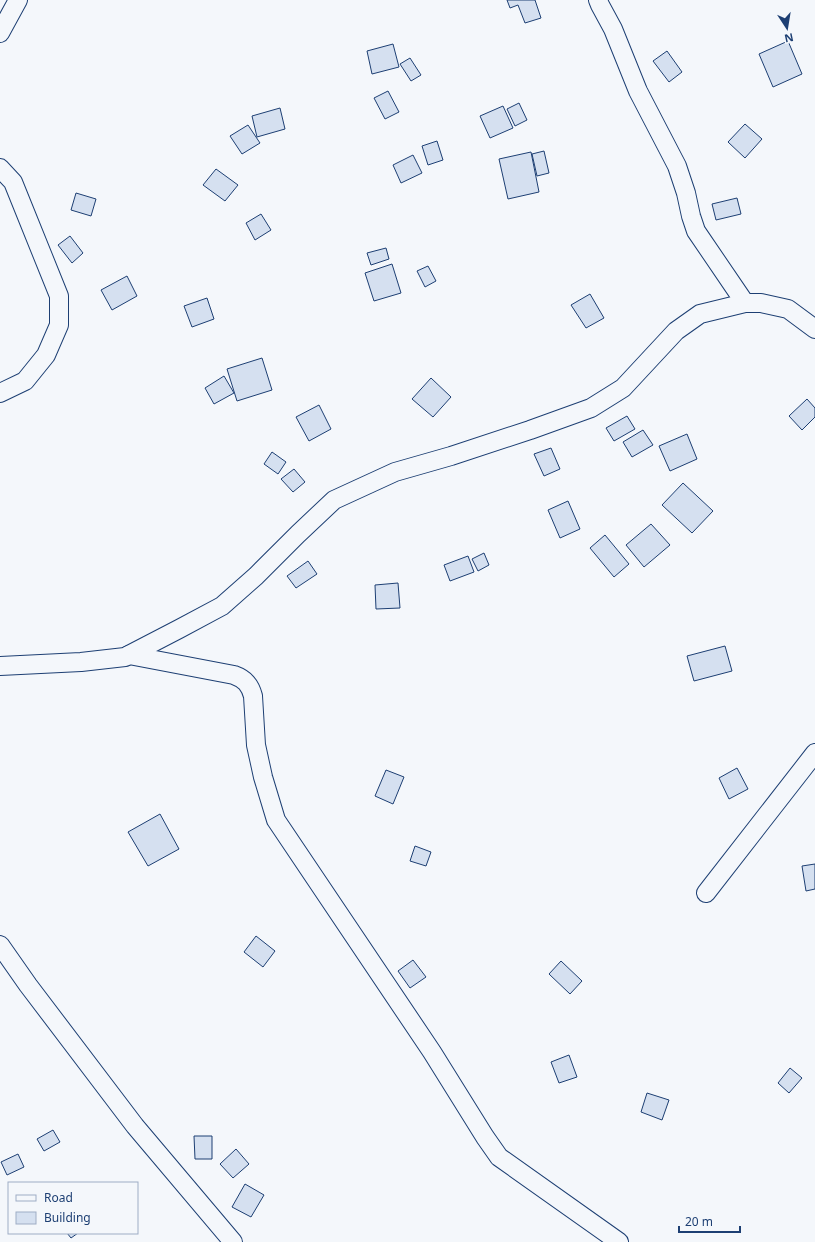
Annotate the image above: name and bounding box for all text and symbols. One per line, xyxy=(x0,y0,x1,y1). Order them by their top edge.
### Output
north arrow xyxy=(767,8,807,48)
text: N xyxy=(783,30,795,47)
legend xyxy=(8,1182,138,1234)
text: Road xyxy=(44,1189,73,1206)
scale bar xyxy=(679,1208,740,1234)
text: Building xyxy=(44,1209,91,1226)
text: 20 m xyxy=(685,1213,713,1230)

